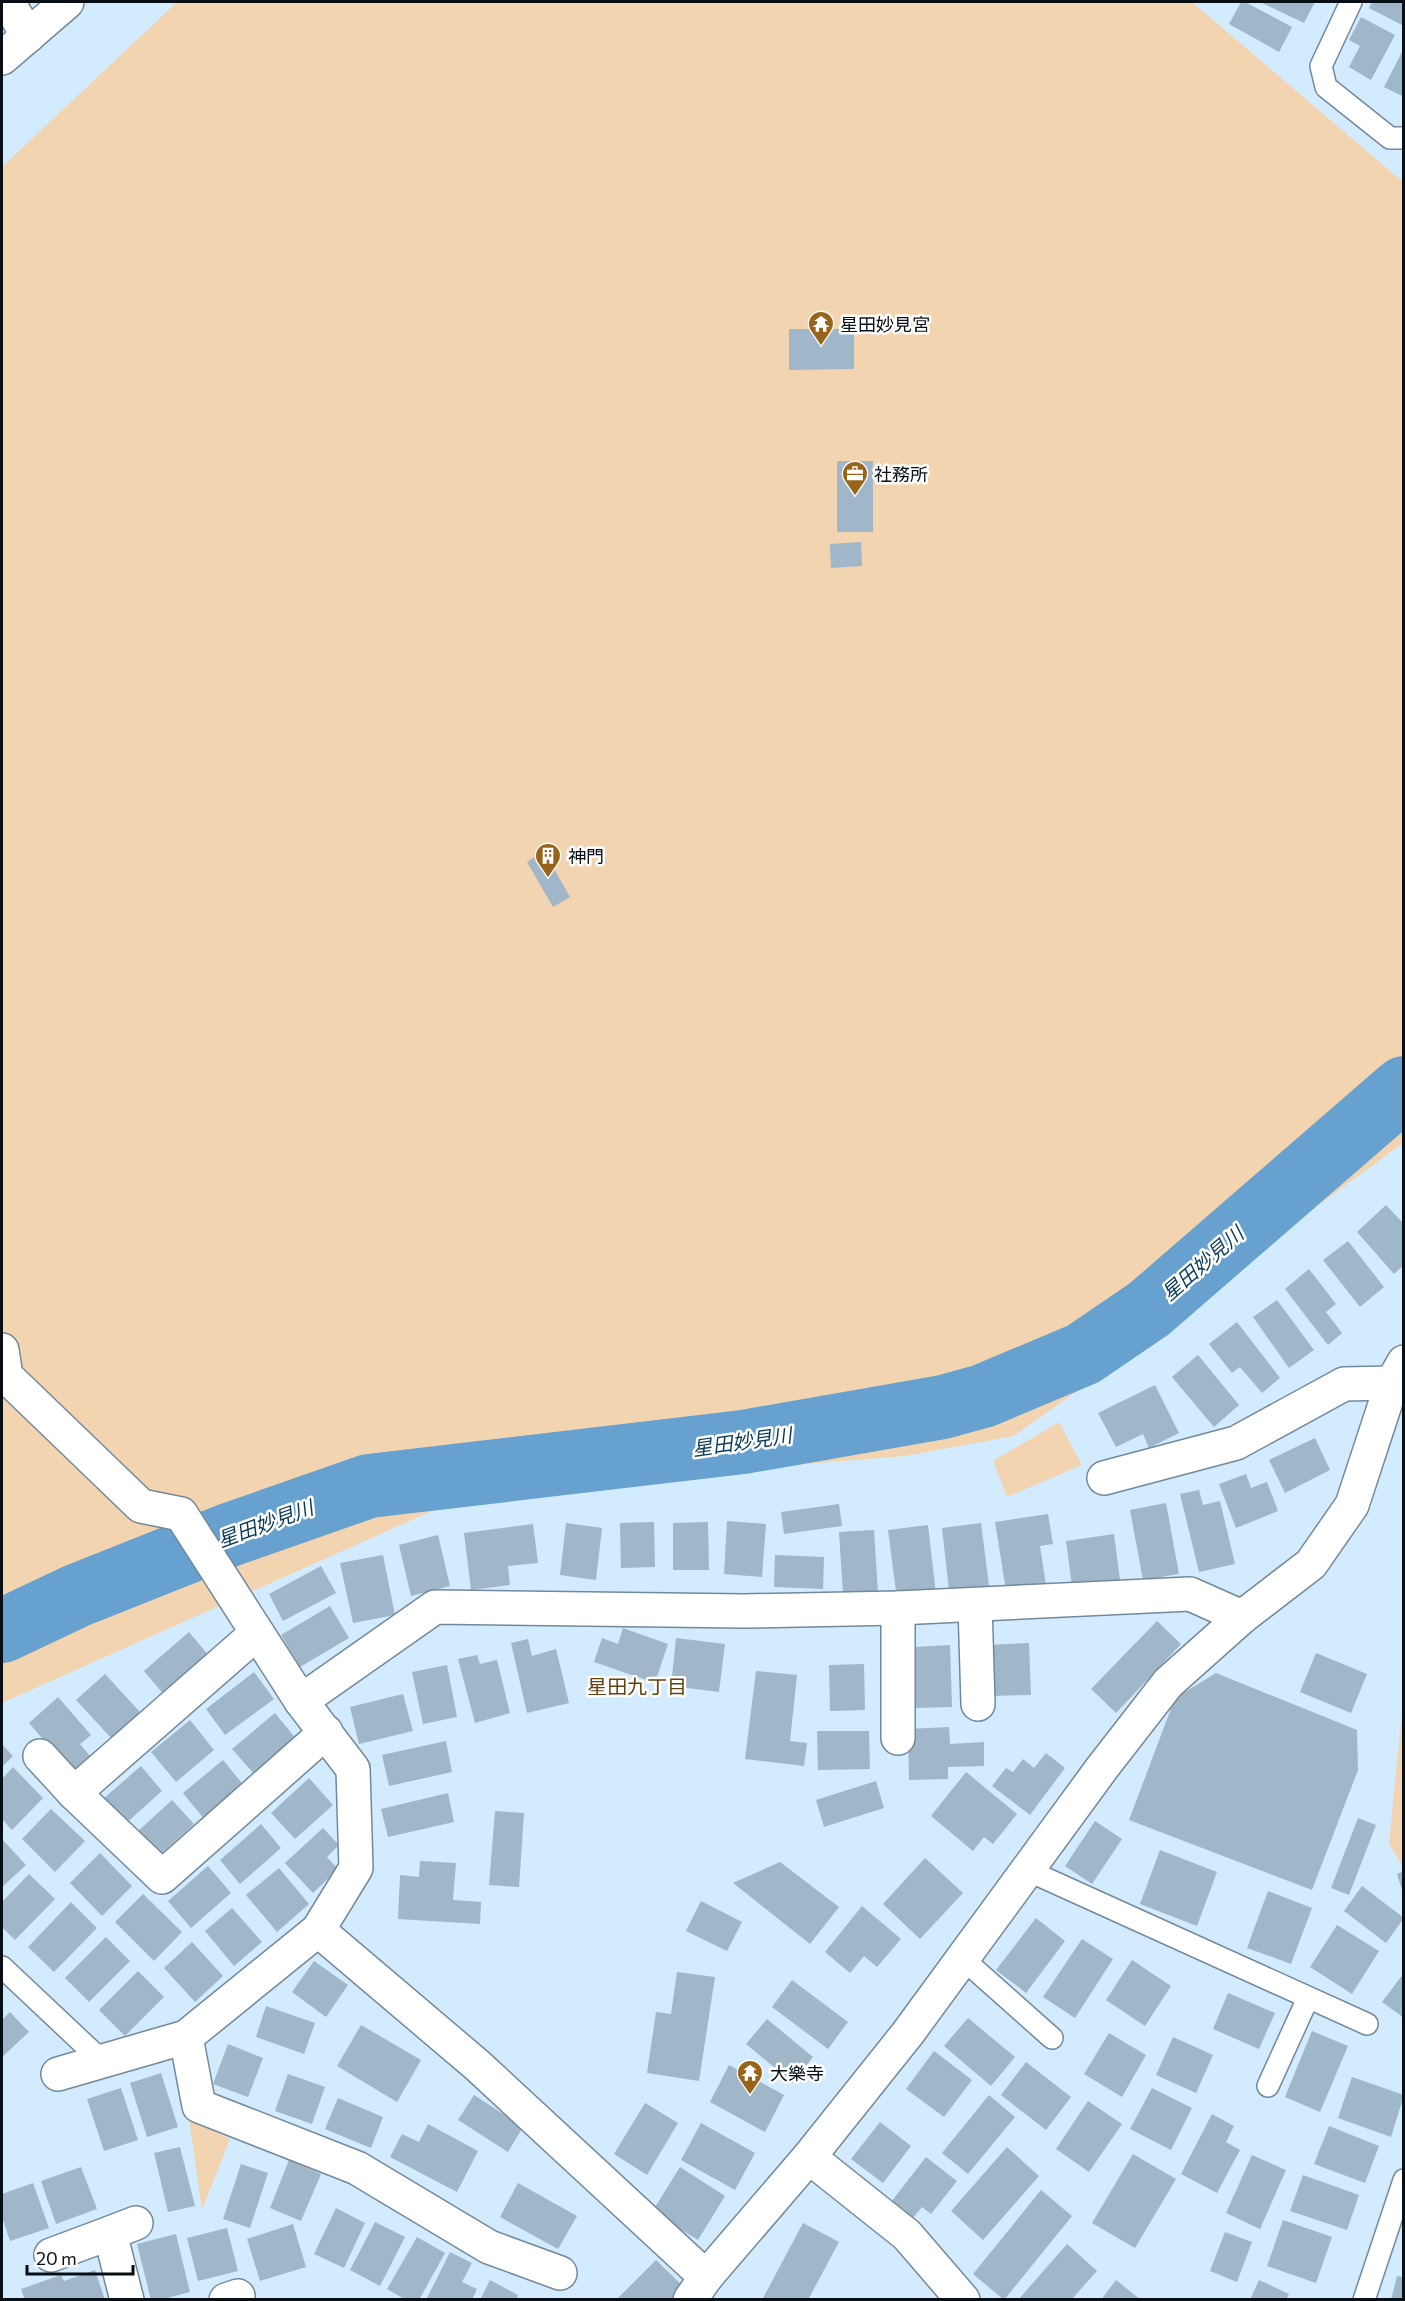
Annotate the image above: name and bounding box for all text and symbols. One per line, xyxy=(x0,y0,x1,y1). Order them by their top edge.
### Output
temple icon: 星田妙見宮 xyxy=(806,309,836,347)
place label: 星田妙見宮 xyxy=(840,313,930,335)
office icon: 社務所 xyxy=(840,459,870,497)
place label: 社務所 xyxy=(874,463,928,485)
building icon: 神門 xyxy=(533,841,563,879)
place label: 神門 xyxy=(568,845,604,867)
water label: 星田妙見川 xyxy=(1156,1220,1249,1305)
water label: 星田妙見川 xyxy=(691,1422,795,1460)
water label: 星田妙見川 xyxy=(214,1494,318,1551)
district label: 星田九丁目 xyxy=(587,1674,687,1698)
temple icon: 大樂寺 xyxy=(735,2058,765,2096)
place label: 大樂寺 xyxy=(770,2062,824,2084)
scale bar xyxy=(27,2238,134,2276)
text: 20 m xyxy=(36,2247,77,2269)

